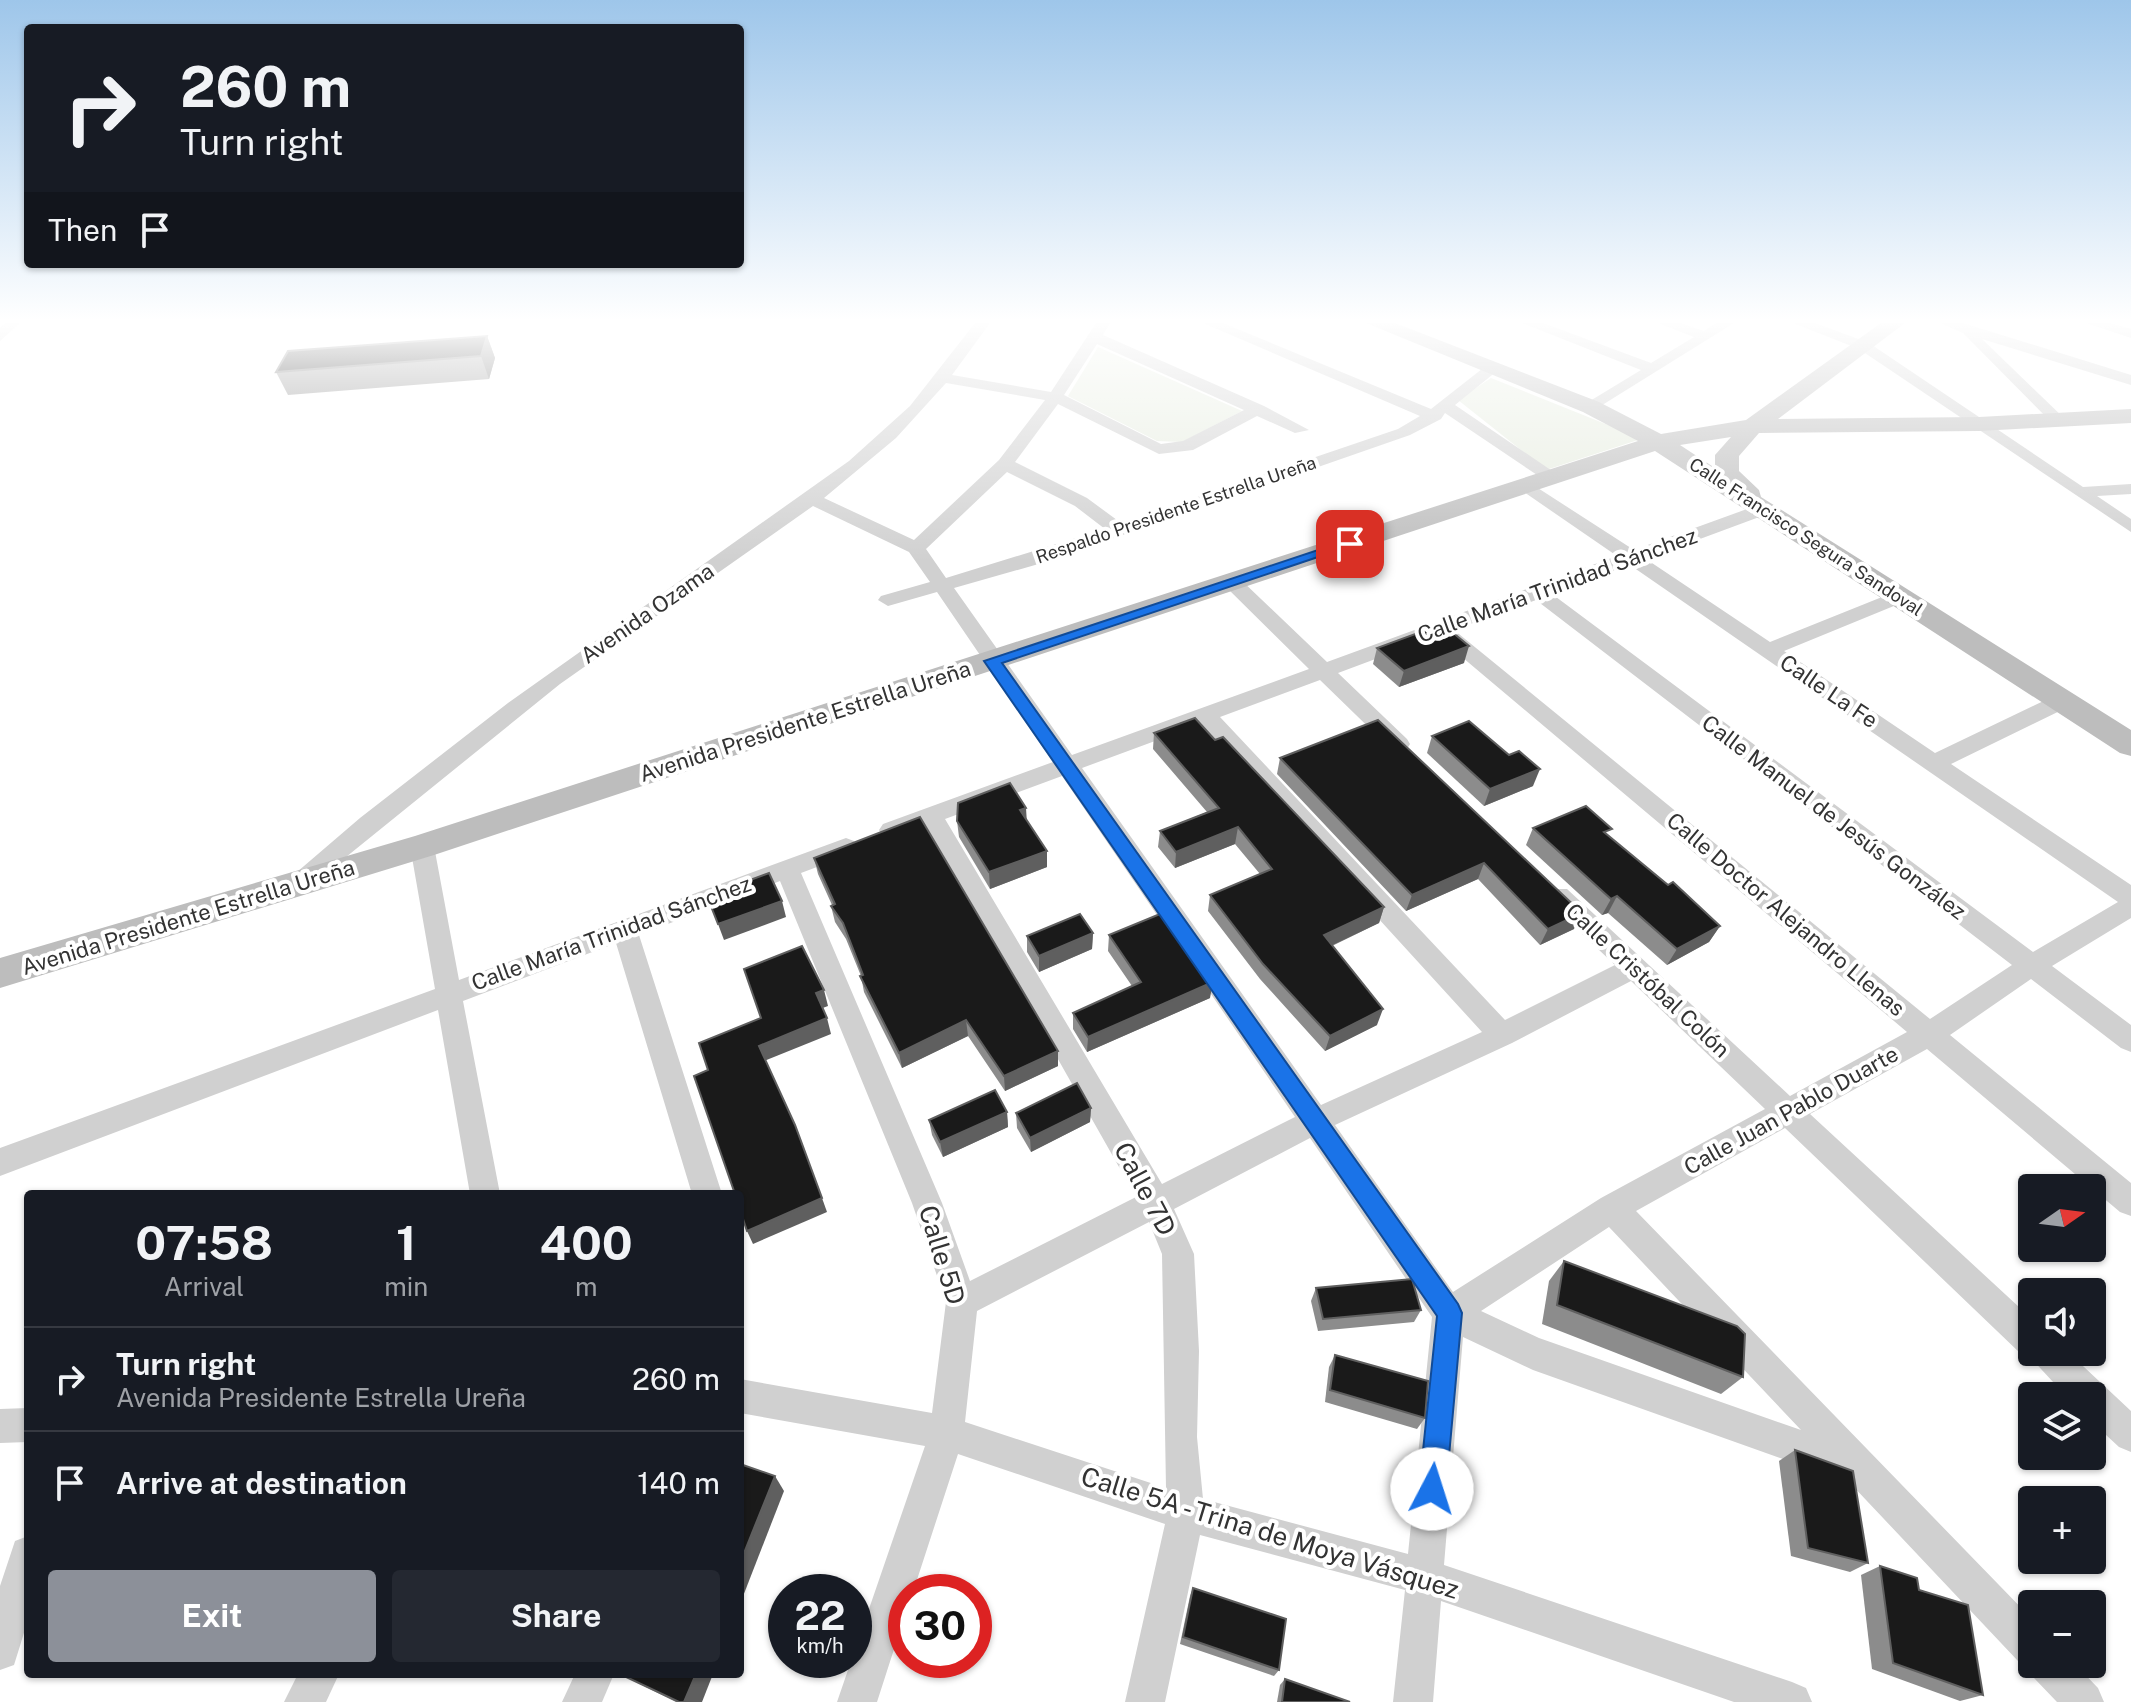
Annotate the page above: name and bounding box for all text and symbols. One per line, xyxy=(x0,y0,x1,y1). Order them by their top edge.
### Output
text: 260 m xyxy=(180,54,351,120)
icon: right xyxy=(48,56,152,160)
text: Turn right xyxy=(180,121,343,163)
icon: arrive xyxy=(133,208,177,252)
text: Then xyxy=(48,212,117,248)
street label: Respaldo Presidente Estrella Ureña xyxy=(1033,452,1319,567)
street label: Calle Francisco Segura Sandoval xyxy=(1686,453,1927,620)
pin xyxy=(1316,510,1384,578)
icon: arrive xyxy=(1328,522,1372,566)
street label: Calle María Trinidad Sánchez xyxy=(1414,522,1700,648)
street label: Avenida Ozama xyxy=(575,557,719,669)
street label: Calle La Fe xyxy=(1775,649,1883,733)
street label: Avenida Presidente Estrella Ureña xyxy=(636,655,974,787)
street label: Calle Manuel de Jesús González xyxy=(1697,709,1971,925)
street label: Calle Doctor Alejandro Llenas xyxy=(1662,807,1910,1021)
street label: Avenida Presidente Estrella Ureña xyxy=(18,854,358,980)
street label: Calle María Trinidad Sánchez xyxy=(468,870,754,996)
street label: Calle Cristóbal Colón xyxy=(1561,898,1735,1062)
street label: Calle Juan Pablo Duarte xyxy=(1679,1040,1903,1180)
street label: Calle 7D xyxy=(1108,1137,1183,1241)
north arrow xyxy=(2018,1174,2106,1262)
map controls xyxy=(2018,1174,2106,1678)
street label: Calle 5D xyxy=(913,1201,972,1308)
text: 07:58 xyxy=(135,1214,273,1271)
text: 1 xyxy=(396,1214,417,1271)
text: 400 xyxy=(540,1214,633,1271)
text: Arrival xyxy=(164,1271,244,1302)
text: min xyxy=(384,1271,428,1302)
text: m xyxy=(575,1271,597,1302)
button: sound xyxy=(2018,1278,2106,1366)
text: Turn right xyxy=(116,1346,256,1382)
icon: right xyxy=(48,1357,92,1401)
text: 260 m xyxy=(632,1361,720,1397)
text: Avenida Presidente Estrella Ureña xyxy=(116,1382,526,1413)
button: layers xyxy=(2018,1382,2106,1470)
position arrow xyxy=(1390,1447,1474,1531)
street label: Calle 5A - Trina de Moya Vásquez xyxy=(1077,1460,1463,1605)
icon: arrive xyxy=(48,1461,92,1505)
text: Arrive at destination xyxy=(116,1465,407,1501)
text: 140 m xyxy=(637,1465,720,1501)
button: + xyxy=(2018,1486,2106,1574)
button: Exit xyxy=(48,1570,376,1662)
button: Share xyxy=(392,1570,720,1662)
speed limit sign: 30 xyxy=(888,1574,992,1678)
button: − xyxy=(2018,1590,2106,1678)
text: 22 xyxy=(795,1592,845,1639)
text: km/h xyxy=(796,1634,844,1658)

